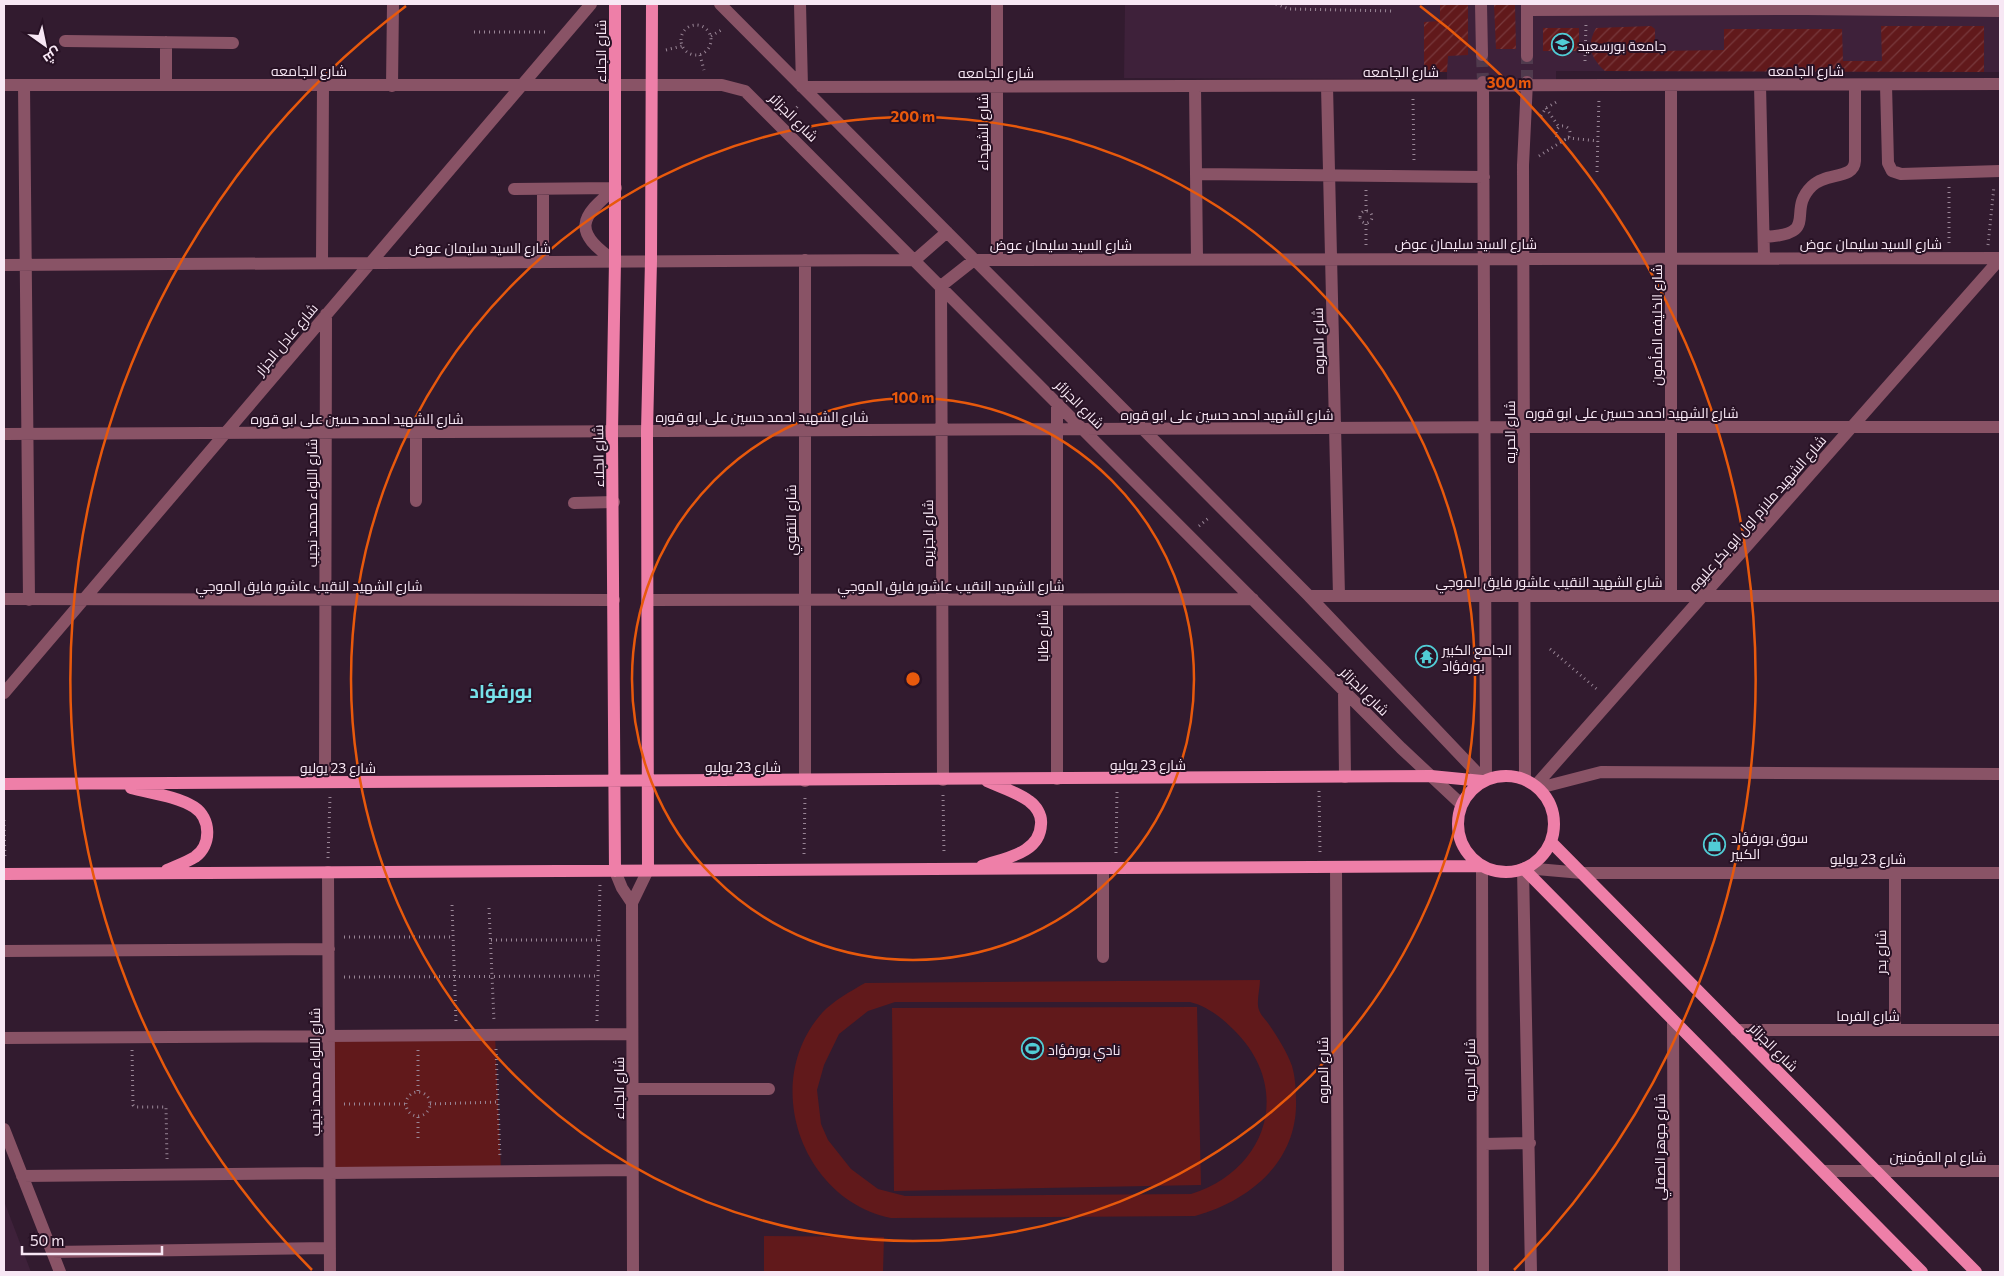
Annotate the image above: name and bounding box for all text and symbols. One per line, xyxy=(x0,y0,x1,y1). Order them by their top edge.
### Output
north arrow xyxy=(20,20,70,70)
street label: شارع الجلاء xyxy=(592,20,610,82)
school or university icon: جامعة بورسعيد xyxy=(1550,33,1574,57)
place label: جامعة بورسعيد xyxy=(1578,37,1666,54)
text: ش xyxy=(40,43,65,68)
street label: شارع الجامعه xyxy=(271,62,347,80)
street label: شارع الجامعه xyxy=(1768,62,1844,80)
street label: شارع الجامعه xyxy=(1363,63,1439,81)
street label: شارع الجامعه xyxy=(958,64,1034,82)
text: 300 m xyxy=(1487,73,1531,91)
street label: شارع الجزائر xyxy=(765,88,822,146)
street label: شارع الشهداء xyxy=(974,93,992,171)
text: 200 m xyxy=(891,107,935,125)
street label: شارع السيد سليمان عوض xyxy=(1395,235,1537,253)
street label: شارع السيد سليمان عوض xyxy=(1800,235,1942,253)
street label: شارع السيد سليمان عوض xyxy=(990,236,1132,254)
street label: شارع السيد سليمان عوض xyxy=(409,239,551,257)
street label: شارع الخليفه المأمون xyxy=(1648,264,1666,386)
street label: شارع عادل الجزار xyxy=(250,300,322,380)
street label: شارع المروه xyxy=(1309,307,1328,375)
street label: شارع الجزائر xyxy=(1051,375,1108,433)
text: 100 m xyxy=(892,388,934,406)
street label: شارع الحريه xyxy=(1501,400,1519,464)
street label: شارع الشهيد احمد حسين على ابو قوره xyxy=(1526,404,1738,422)
street label: شارع الشهيد احمد حسين على ابو قوره xyxy=(1121,406,1333,424)
street label: شارع الشهيد احمد حسين على ابو قوره xyxy=(656,408,868,426)
street label: شارع الشهيد احمد حسين على ابو قوره xyxy=(251,410,463,428)
street label: شارع الجلاء xyxy=(589,424,608,488)
street label: شارع الشهيد ملازم اول ابو بكر عليوه xyxy=(1685,432,1831,596)
street label: شارع اللواء محمد نجيب xyxy=(303,439,321,567)
street label: شارع التقوي xyxy=(782,484,803,556)
street label: شارع الجزيره xyxy=(919,499,937,567)
street label: شارع الشهيد النقيب عاشور فايق الموجي xyxy=(1435,573,1663,594)
street label: شارع الشهيد النقيب عاشور فايق الموجي xyxy=(195,577,423,598)
street label: شارع الشهيد النقيب عاشور فايق الموجي xyxy=(837,577,1065,598)
street label: شارع طابا xyxy=(1034,610,1052,662)
place label: الجامع الكبير بورفؤاد xyxy=(1441,641,1512,674)
temple icon: الجامع الكبير بورفؤاد xyxy=(1414,645,1438,669)
street label: شارع الجزائر xyxy=(1336,662,1393,720)
centre of rings xyxy=(904,670,922,688)
district label: بورفؤاد xyxy=(470,679,532,703)
street label: شارع 23 يوليو xyxy=(1110,756,1186,774)
street label: شارع 23 يوليو xyxy=(705,758,781,776)
street label: شارع 23 يوليو xyxy=(300,759,376,777)
place label: سوق بورفؤاد الكبير xyxy=(1730,829,1808,862)
shop icon: سوق بورفؤاد الكبير xyxy=(1703,833,1727,857)
street label: شارع 23 يوليو xyxy=(1830,850,1906,868)
street label: شارع بدر xyxy=(1872,930,1890,975)
street label: شارع الفرما xyxy=(1836,1007,1900,1025)
street label: شارع اللواء محمد نجيب xyxy=(306,1008,324,1136)
street label: شارع الجزائر xyxy=(1745,1018,1802,1076)
sports icon: نادي بورفؤاد xyxy=(1020,1037,1044,1061)
street label: شارع المروه xyxy=(1314,1037,1332,1103)
street label: شارع الحريه xyxy=(1461,1038,1479,1102)
place label: نادي بورفؤاد xyxy=(1048,1041,1121,1062)
street label: شارع الجلاء xyxy=(610,1057,628,1119)
street label: شارع جوهر الصقلي xyxy=(1651,1094,1672,1200)
street label: شارع ام المؤمنين xyxy=(1889,1148,1987,1167)
scale bar xyxy=(22,1224,162,1256)
text: 50 m xyxy=(30,1231,64,1249)

